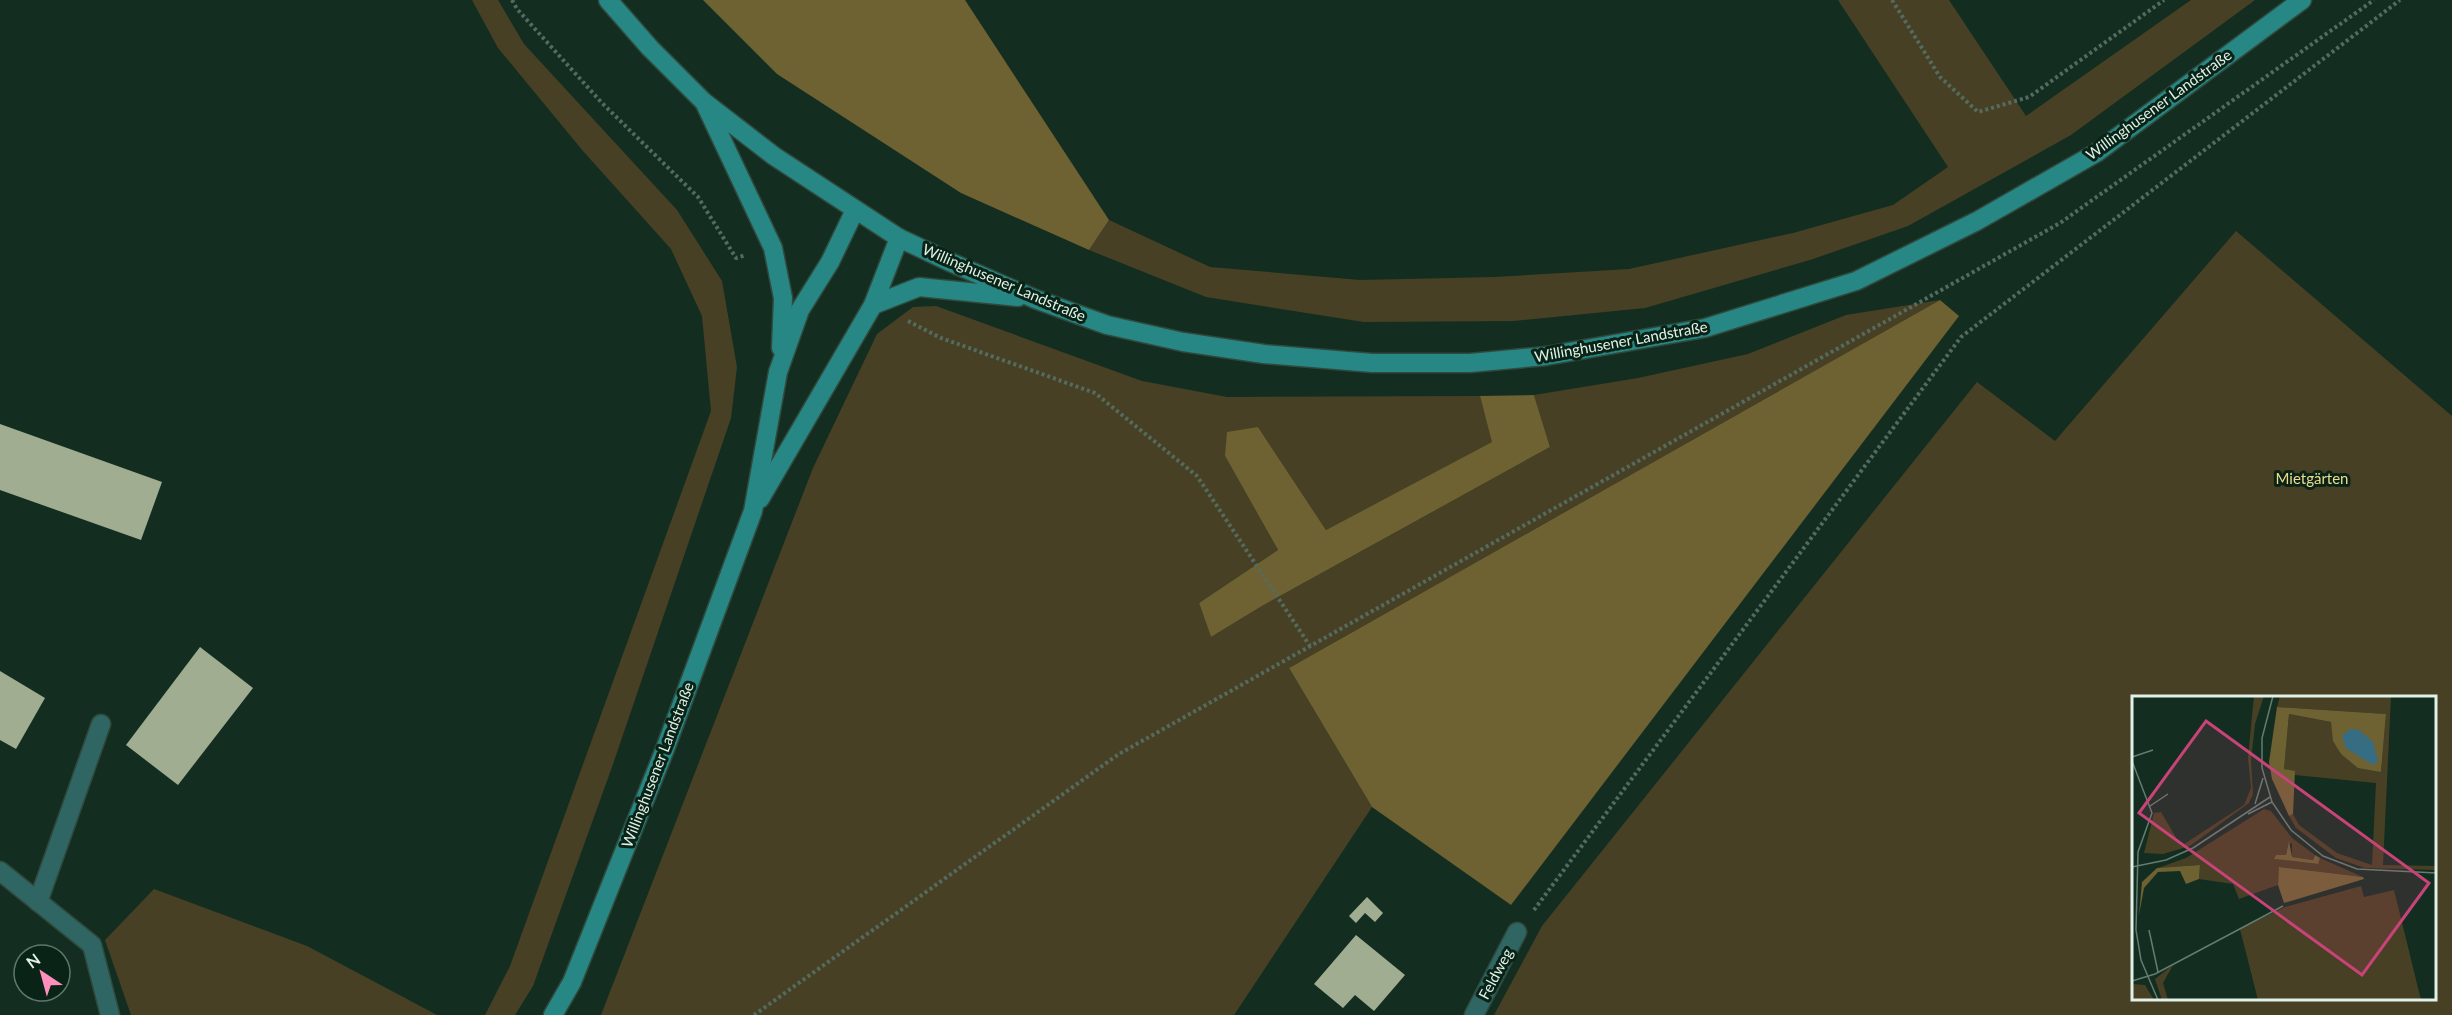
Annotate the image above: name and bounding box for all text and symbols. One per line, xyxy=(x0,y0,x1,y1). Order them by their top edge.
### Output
street label: Willinghusener Landstraße xyxy=(2082,45,2235,163)
street label: Willinghusener Landstraße xyxy=(920,239,1089,325)
street label: Willinghusener Landstraße xyxy=(1533,317,1709,365)
park label: Mietgärten xyxy=(2275,469,2349,487)
street label: Willinghusener Landstraße xyxy=(617,679,697,850)
inset map xyxy=(2132,696,2437,1000)
north arrow xyxy=(12,943,72,1003)
street label: Feldweg xyxy=(1474,945,1516,1002)
text: N xyxy=(22,949,43,972)

